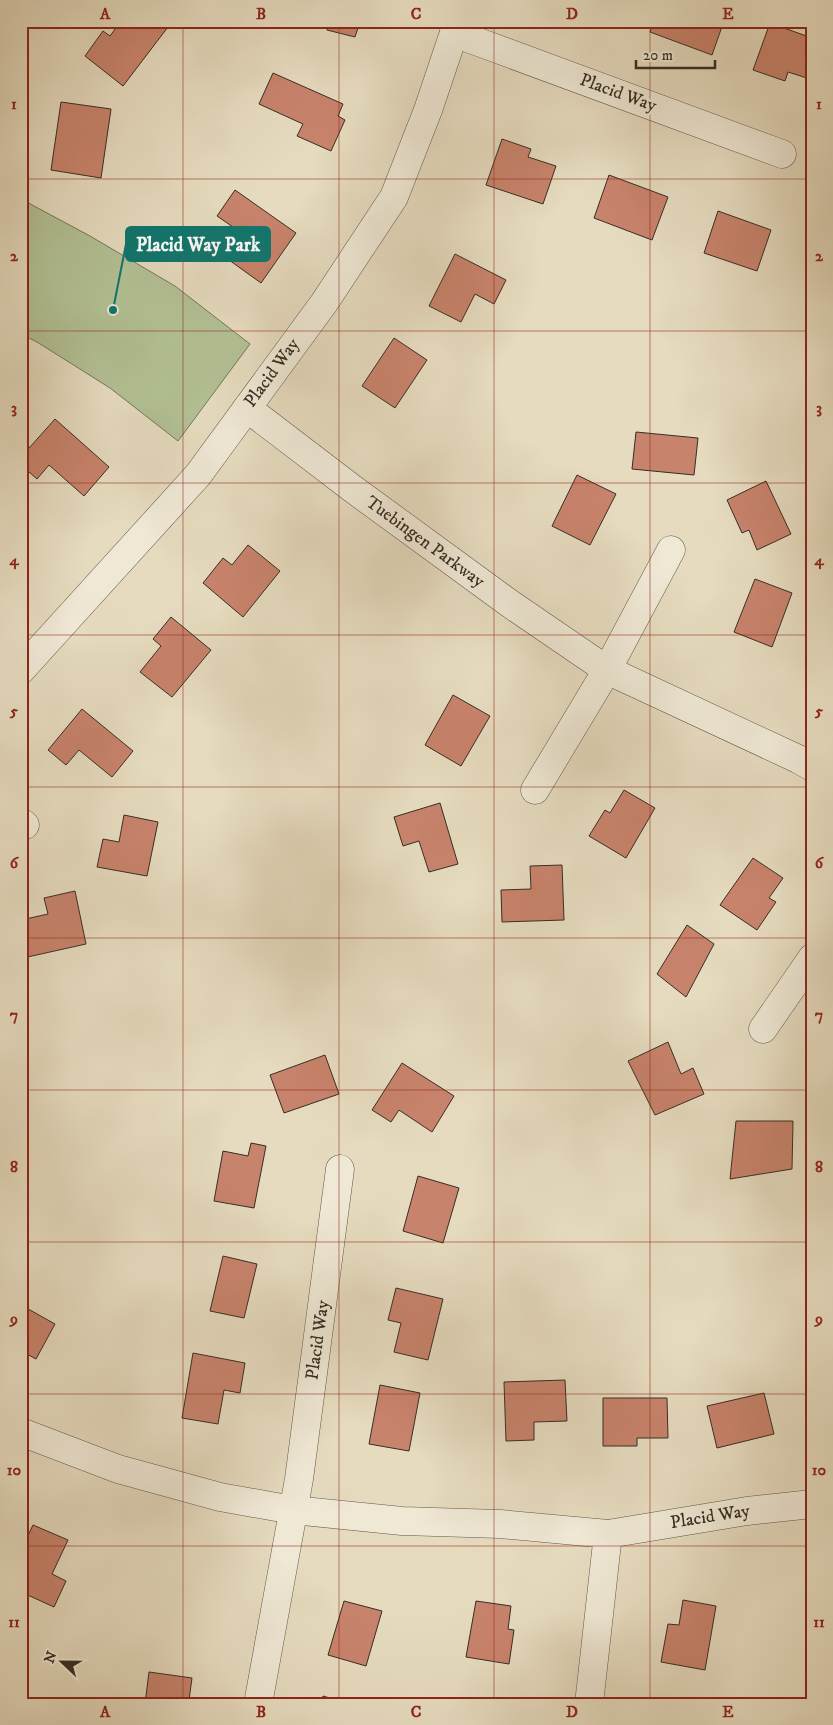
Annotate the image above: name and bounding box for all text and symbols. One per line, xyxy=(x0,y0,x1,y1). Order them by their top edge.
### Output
text: A xyxy=(99,4,111,24)
text: B xyxy=(256,4,266,24)
text: C xyxy=(411,4,421,24)
text: D xyxy=(566,4,578,24)
text: E xyxy=(722,4,734,24)
scale bar xyxy=(636,38,714,70)
text: 20 m xyxy=(643,46,673,65)
street label: Placid Way xyxy=(577,69,660,117)
text: 1 xyxy=(11,94,17,114)
text: 1 xyxy=(816,94,822,114)
callout: Placid Way Park xyxy=(126,227,270,261)
text: Placid Way Park xyxy=(136,234,261,257)
text: 2 xyxy=(10,246,19,266)
text: 2 xyxy=(815,246,824,266)
street label: Placid Way xyxy=(240,334,305,412)
text: 3 xyxy=(11,398,17,418)
text: 3 xyxy=(816,398,822,418)
street label: Tuebingen Parkway xyxy=(361,491,489,593)
text: 4 xyxy=(8,550,19,570)
text: 4 xyxy=(813,550,824,570)
text: 5 xyxy=(9,701,18,721)
text: 5 xyxy=(814,701,823,721)
text: 6 xyxy=(10,853,20,873)
text: 6 xyxy=(815,853,825,873)
text: 7 xyxy=(10,1005,18,1025)
text: 7 xyxy=(815,1005,823,1025)
text: 8 xyxy=(10,1157,18,1177)
text: 8 xyxy=(815,1157,823,1177)
street label: Placid Way xyxy=(302,1298,335,1381)
text: 9 xyxy=(9,1309,18,1329)
text: 9 xyxy=(814,1309,823,1329)
text: 10 xyxy=(7,1460,22,1480)
text: 10 xyxy=(812,1460,827,1480)
street label: Placid Way xyxy=(669,1500,752,1534)
text: 11 xyxy=(8,1612,20,1632)
text: 11 xyxy=(813,1612,825,1632)
north arrow xyxy=(38,1638,88,1688)
text: N xyxy=(40,1648,62,1666)
text: A xyxy=(99,1702,111,1722)
text: B xyxy=(256,1702,266,1722)
text: C xyxy=(411,1702,421,1722)
text: D xyxy=(566,1702,578,1722)
text: E xyxy=(722,1702,734,1722)

